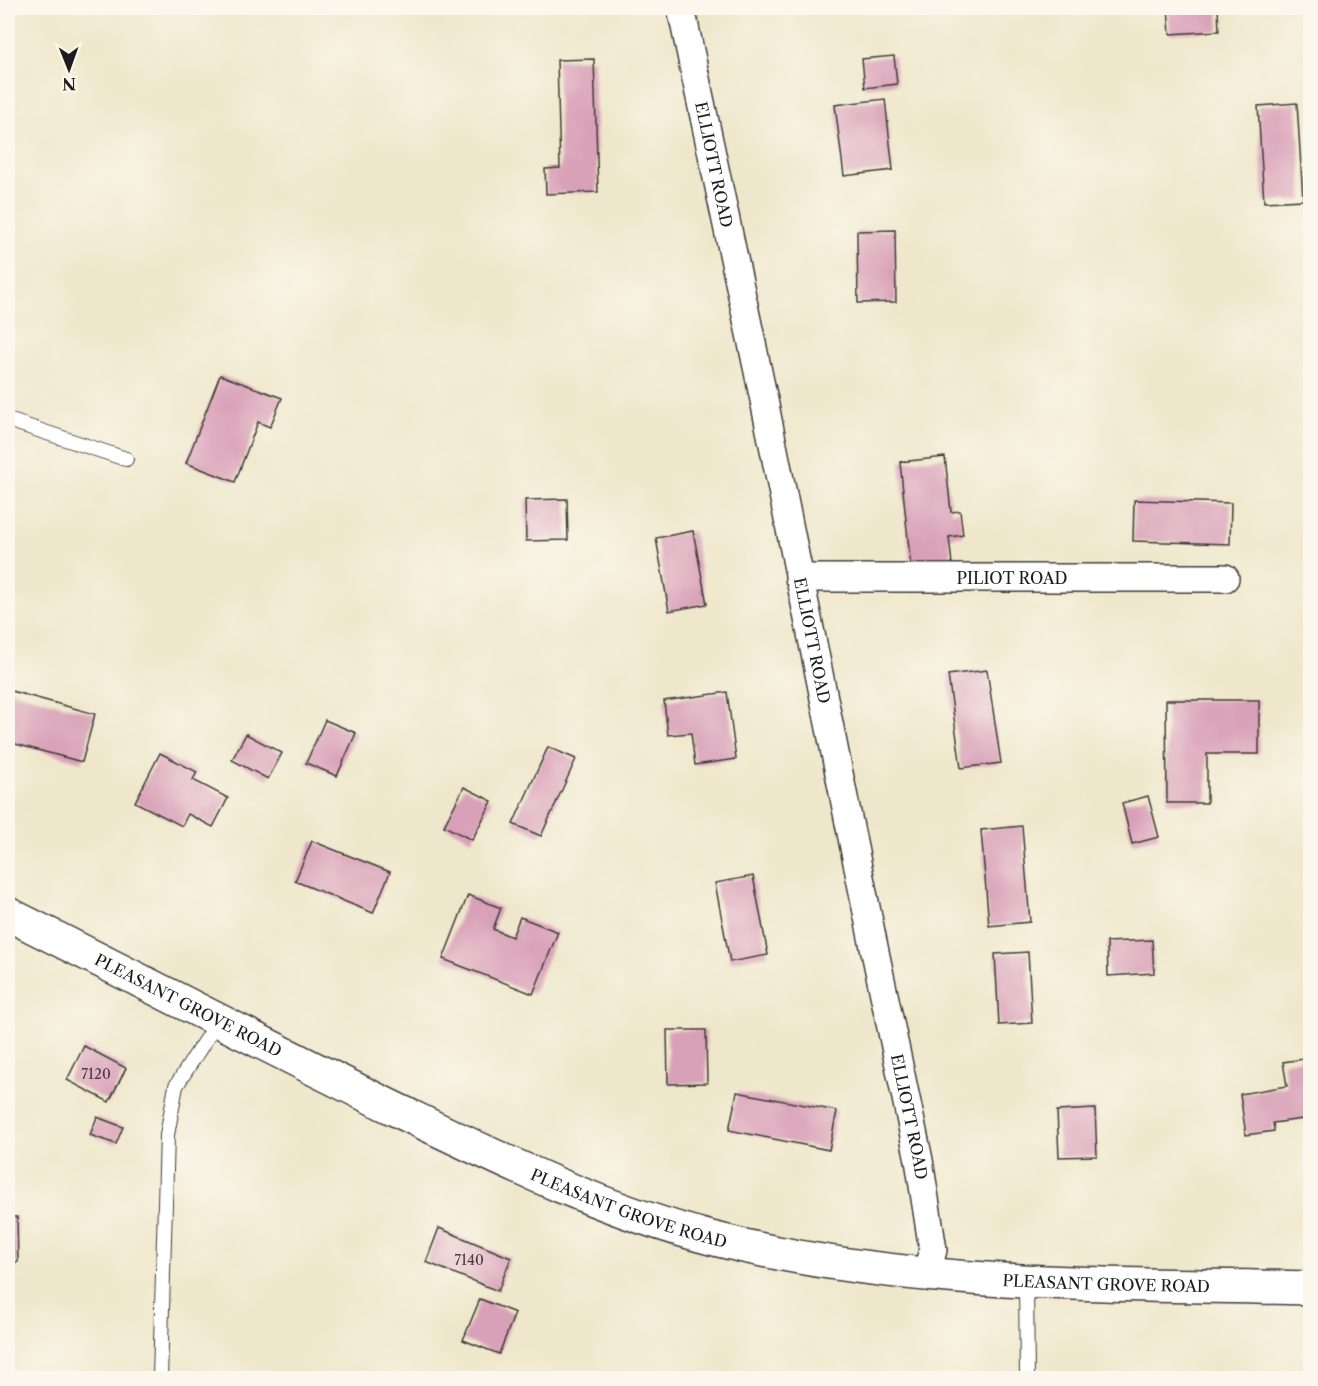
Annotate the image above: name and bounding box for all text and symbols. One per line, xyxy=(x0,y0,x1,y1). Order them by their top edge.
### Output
north arrow xyxy=(39,39,99,99)
text: N xyxy=(62,74,76,94)
street label: ELLIOTT ROAD xyxy=(691,100,737,229)
street label: PILIOT ROAD xyxy=(956,568,1068,588)
street label: ELLIOTT ROAD xyxy=(790,576,835,705)
street label: PLEASANT GROVE ROAD xyxy=(91,949,285,1061)
street label: ELLIOTT ROAD xyxy=(887,1052,932,1181)
house number: 7120 xyxy=(81,1065,111,1083)
street label: PLEASANT GROVE ROAD xyxy=(528,1164,729,1252)
house number: 7140 xyxy=(454,1251,484,1269)
street label: PLEASANT GROVE ROAD xyxy=(1002,1270,1210,1296)

